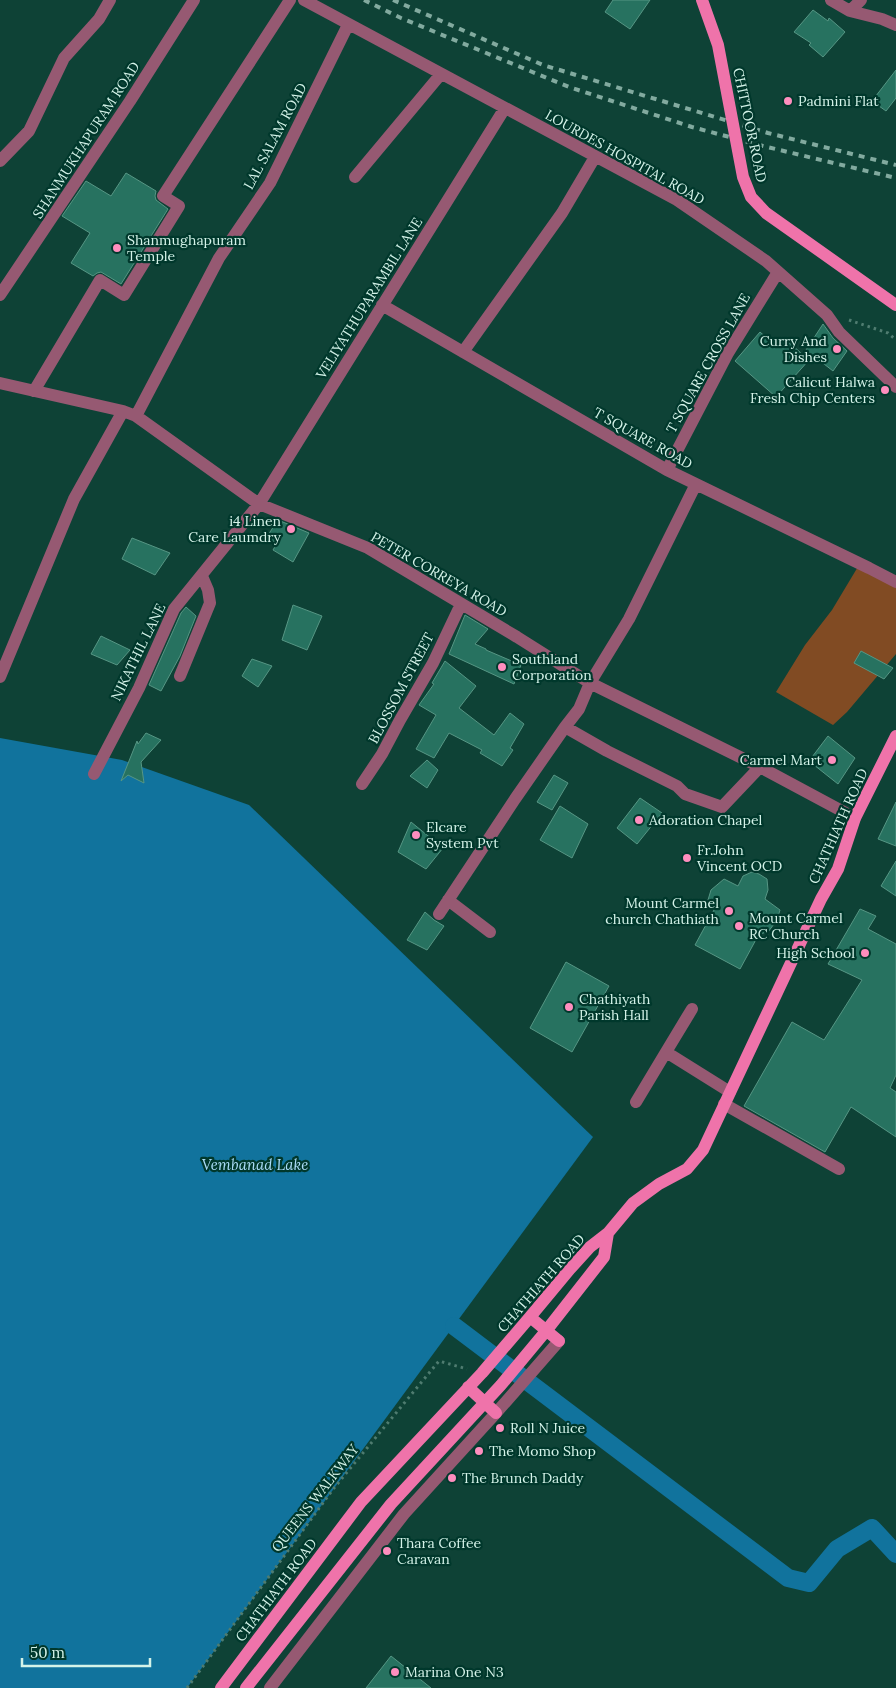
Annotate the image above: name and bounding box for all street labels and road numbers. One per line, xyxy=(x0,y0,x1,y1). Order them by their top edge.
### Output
street label: SHANMUKHAPURAM ROAD xyxy=(28,58,144,222)
street label: CHITTOOR ROAD xyxy=(729,66,771,184)
street label: LAL SALAM ROAD xyxy=(239,80,311,192)
street label: LOURDES HOSPITAL ROAD xyxy=(542,106,708,208)
street label: VELIYATHUPARAMBIL LANE xyxy=(311,214,426,383)
street label: T SQUARE CROSS LANE xyxy=(662,290,754,436)
street label: T SQUARE ROAD xyxy=(590,403,696,473)
street label: PETER CORREYA ROAD xyxy=(368,528,510,620)
street label: NIKATHIL LANE xyxy=(107,600,169,704)
street label: BLOSSOM STREET xyxy=(364,629,438,747)
street label: CHATHIATH ROAD xyxy=(804,765,872,887)
street label: CHATHIATH ROAD xyxy=(493,1230,589,1336)
street label: QUEENS WALKWAY xyxy=(267,1440,363,1555)
street label: CHATHIATH ROAD xyxy=(231,1535,321,1645)

